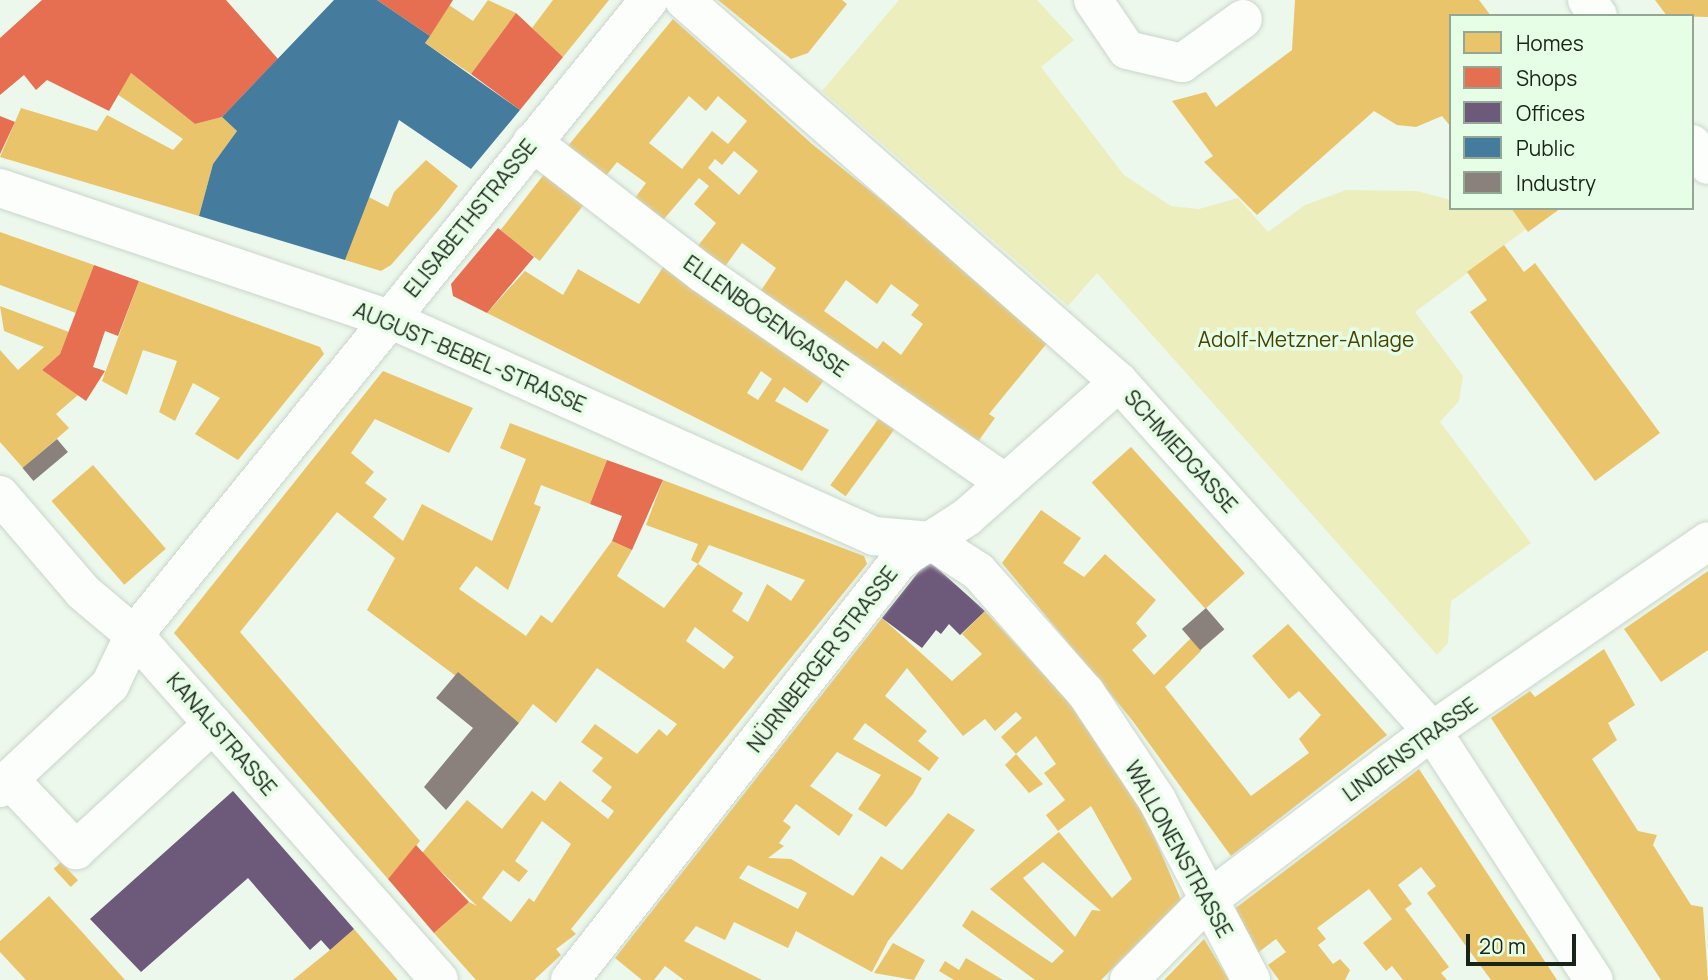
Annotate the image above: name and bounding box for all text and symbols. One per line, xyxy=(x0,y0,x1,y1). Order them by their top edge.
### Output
legend xyxy=(1449,14,1694,210)
text: Homes xyxy=(1516,29,1584,57)
text: Shops xyxy=(1516,64,1577,92)
text: Offices xyxy=(1516,99,1585,127)
street label: ELISABETHSTRASSE xyxy=(399,134,541,302)
text: Public xyxy=(1516,134,1575,162)
text: Industry xyxy=(1516,169,1596,197)
street label: ELLENBOGENGASSE xyxy=(679,250,853,382)
street label: AUGUST-BEBEL-STRASSE xyxy=(350,297,590,417)
park label: Adolf-Metzner-Anlage xyxy=(1198,326,1414,352)
street label: SCHMIEDGASSE xyxy=(1119,384,1243,518)
street label: NÜRNBERGER STRASSE xyxy=(742,561,902,757)
street label: KANALSTRASSE xyxy=(162,668,282,800)
street label: LINDENSTRASSE xyxy=(1338,692,1482,806)
street label: WALLONENSTRASSE xyxy=(1120,756,1238,942)
scale bar xyxy=(1470,920,1580,964)
text: 20 m xyxy=(1479,932,1526,960)

